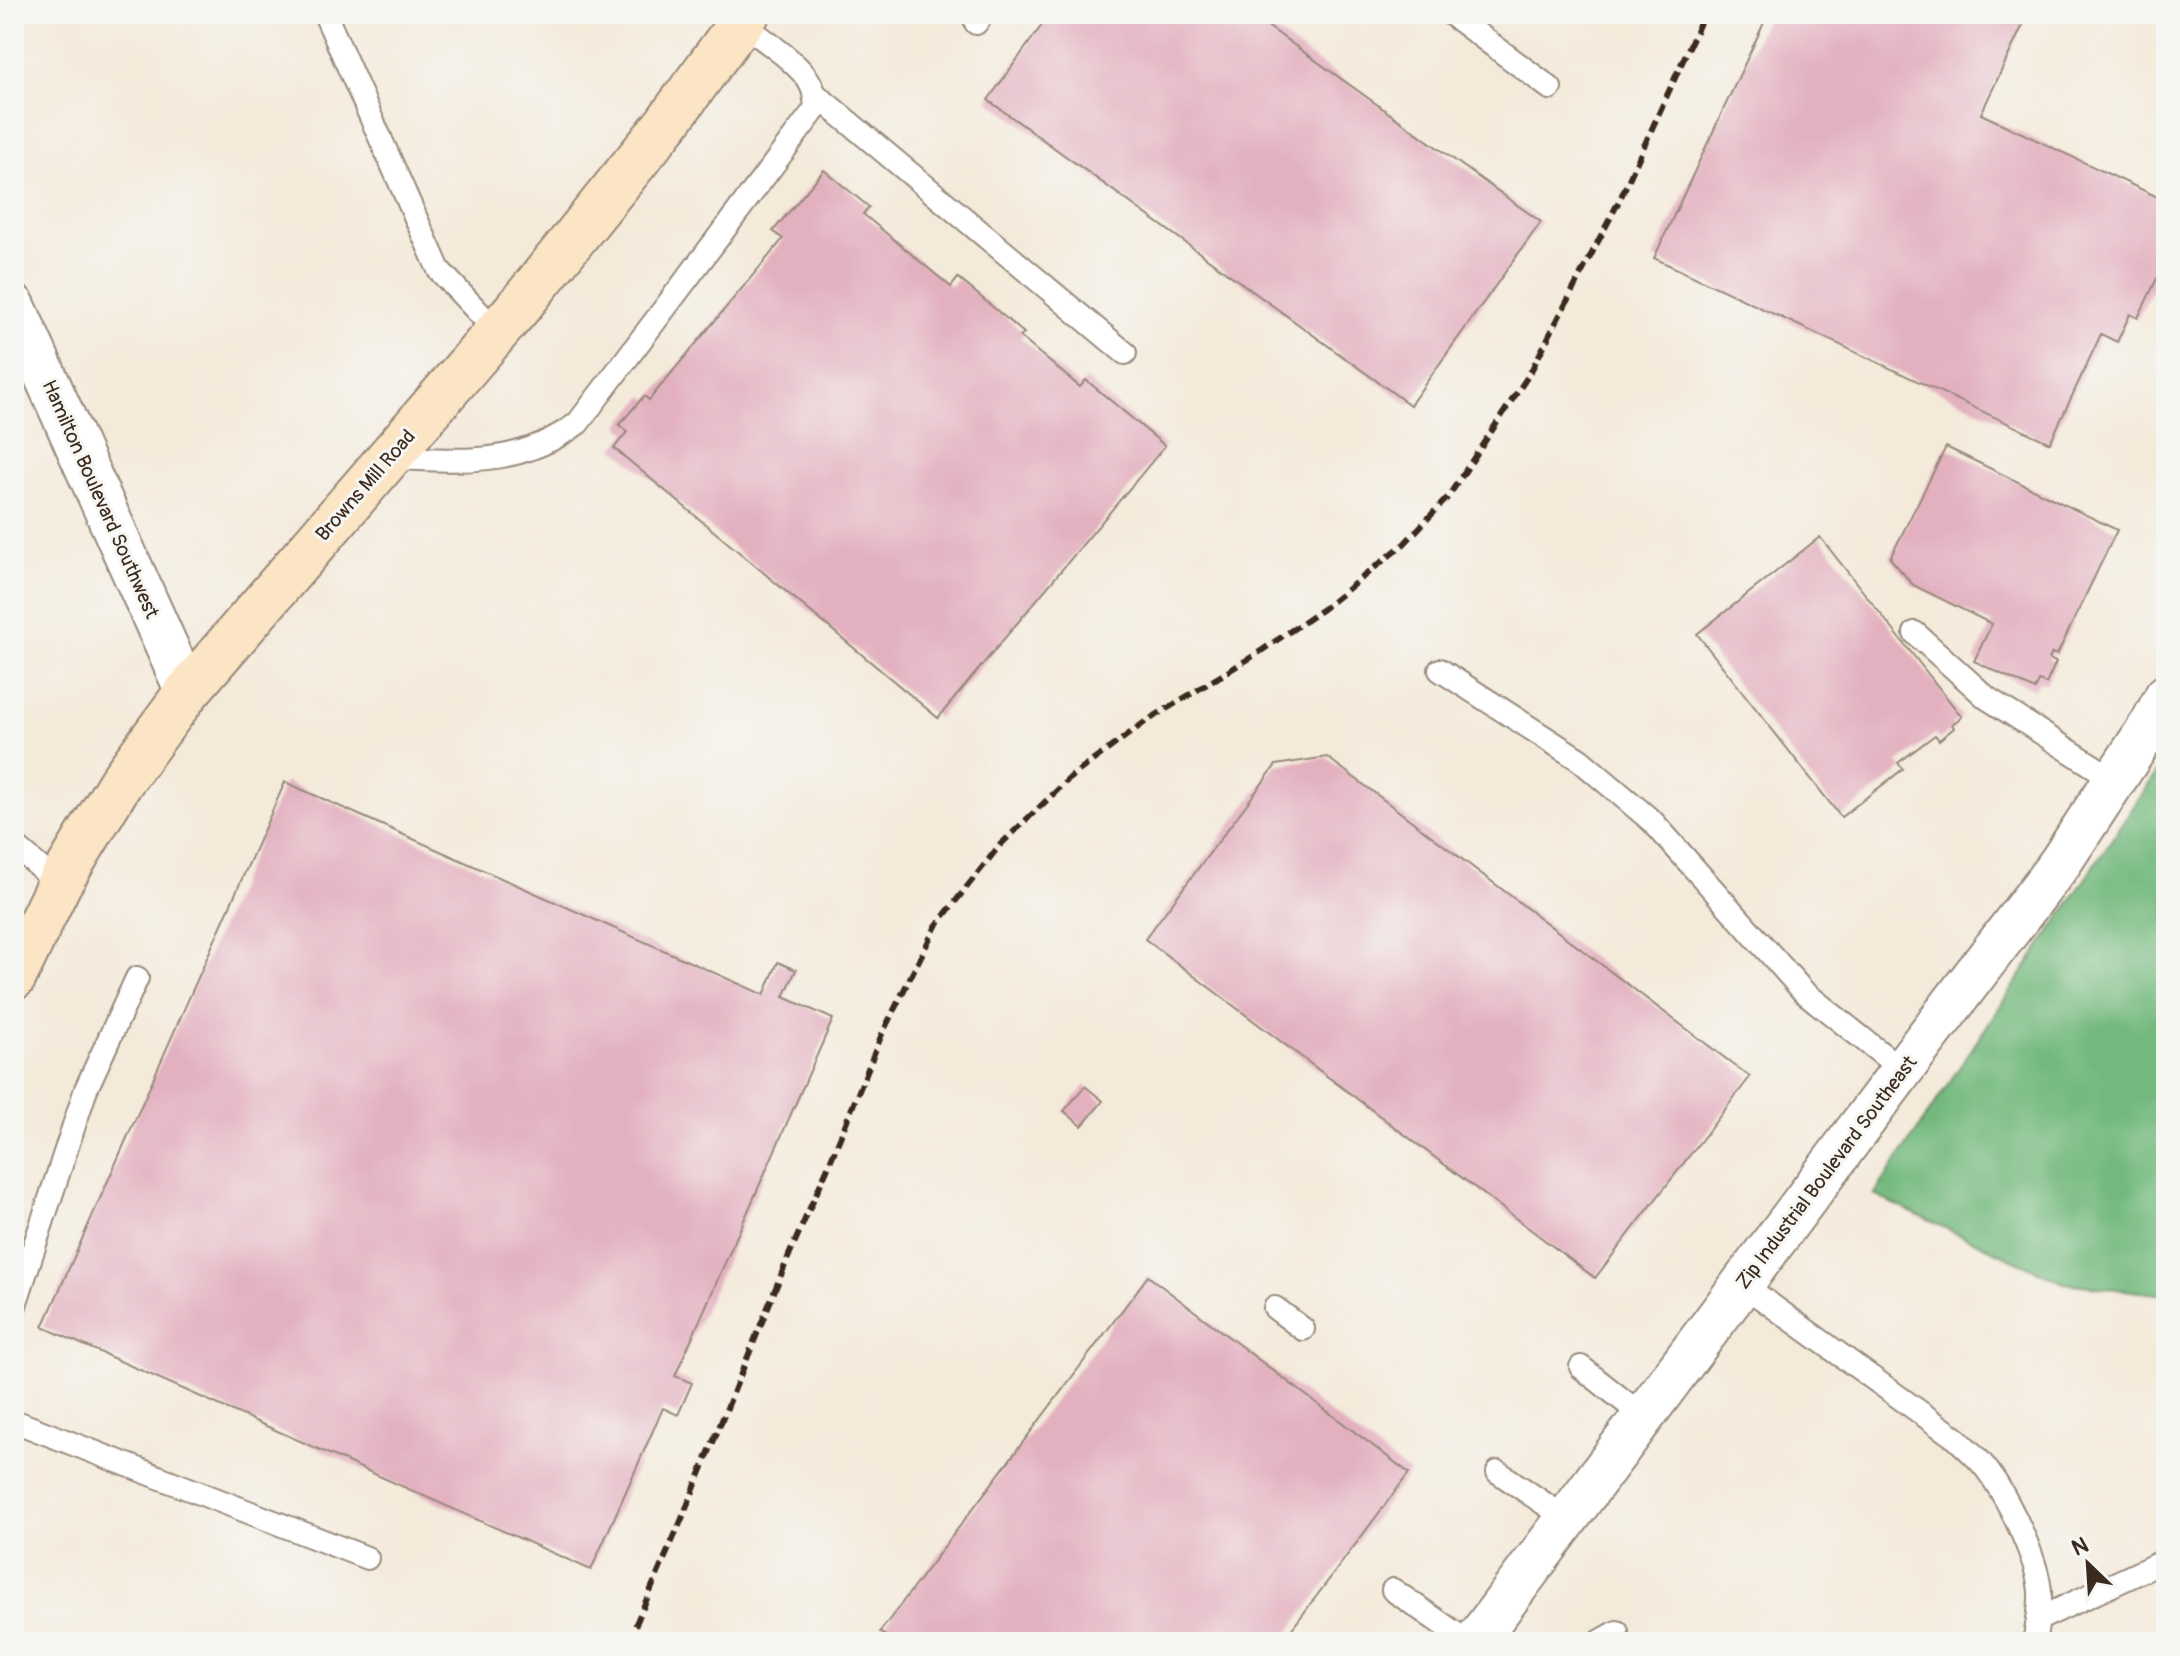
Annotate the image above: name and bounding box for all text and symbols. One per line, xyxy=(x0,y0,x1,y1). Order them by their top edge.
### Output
street label: Hamilton Boulevard Southwest xyxy=(37,376,165,623)
street label: Browns Mill Road xyxy=(310,424,421,546)
street label: Zip Industrial Boulevard Southeast xyxy=(1730,1050,1923,1294)
north arrow xyxy=(2048,1524,2128,1604)
text: N xyxy=(2067,1531,2093,1563)

